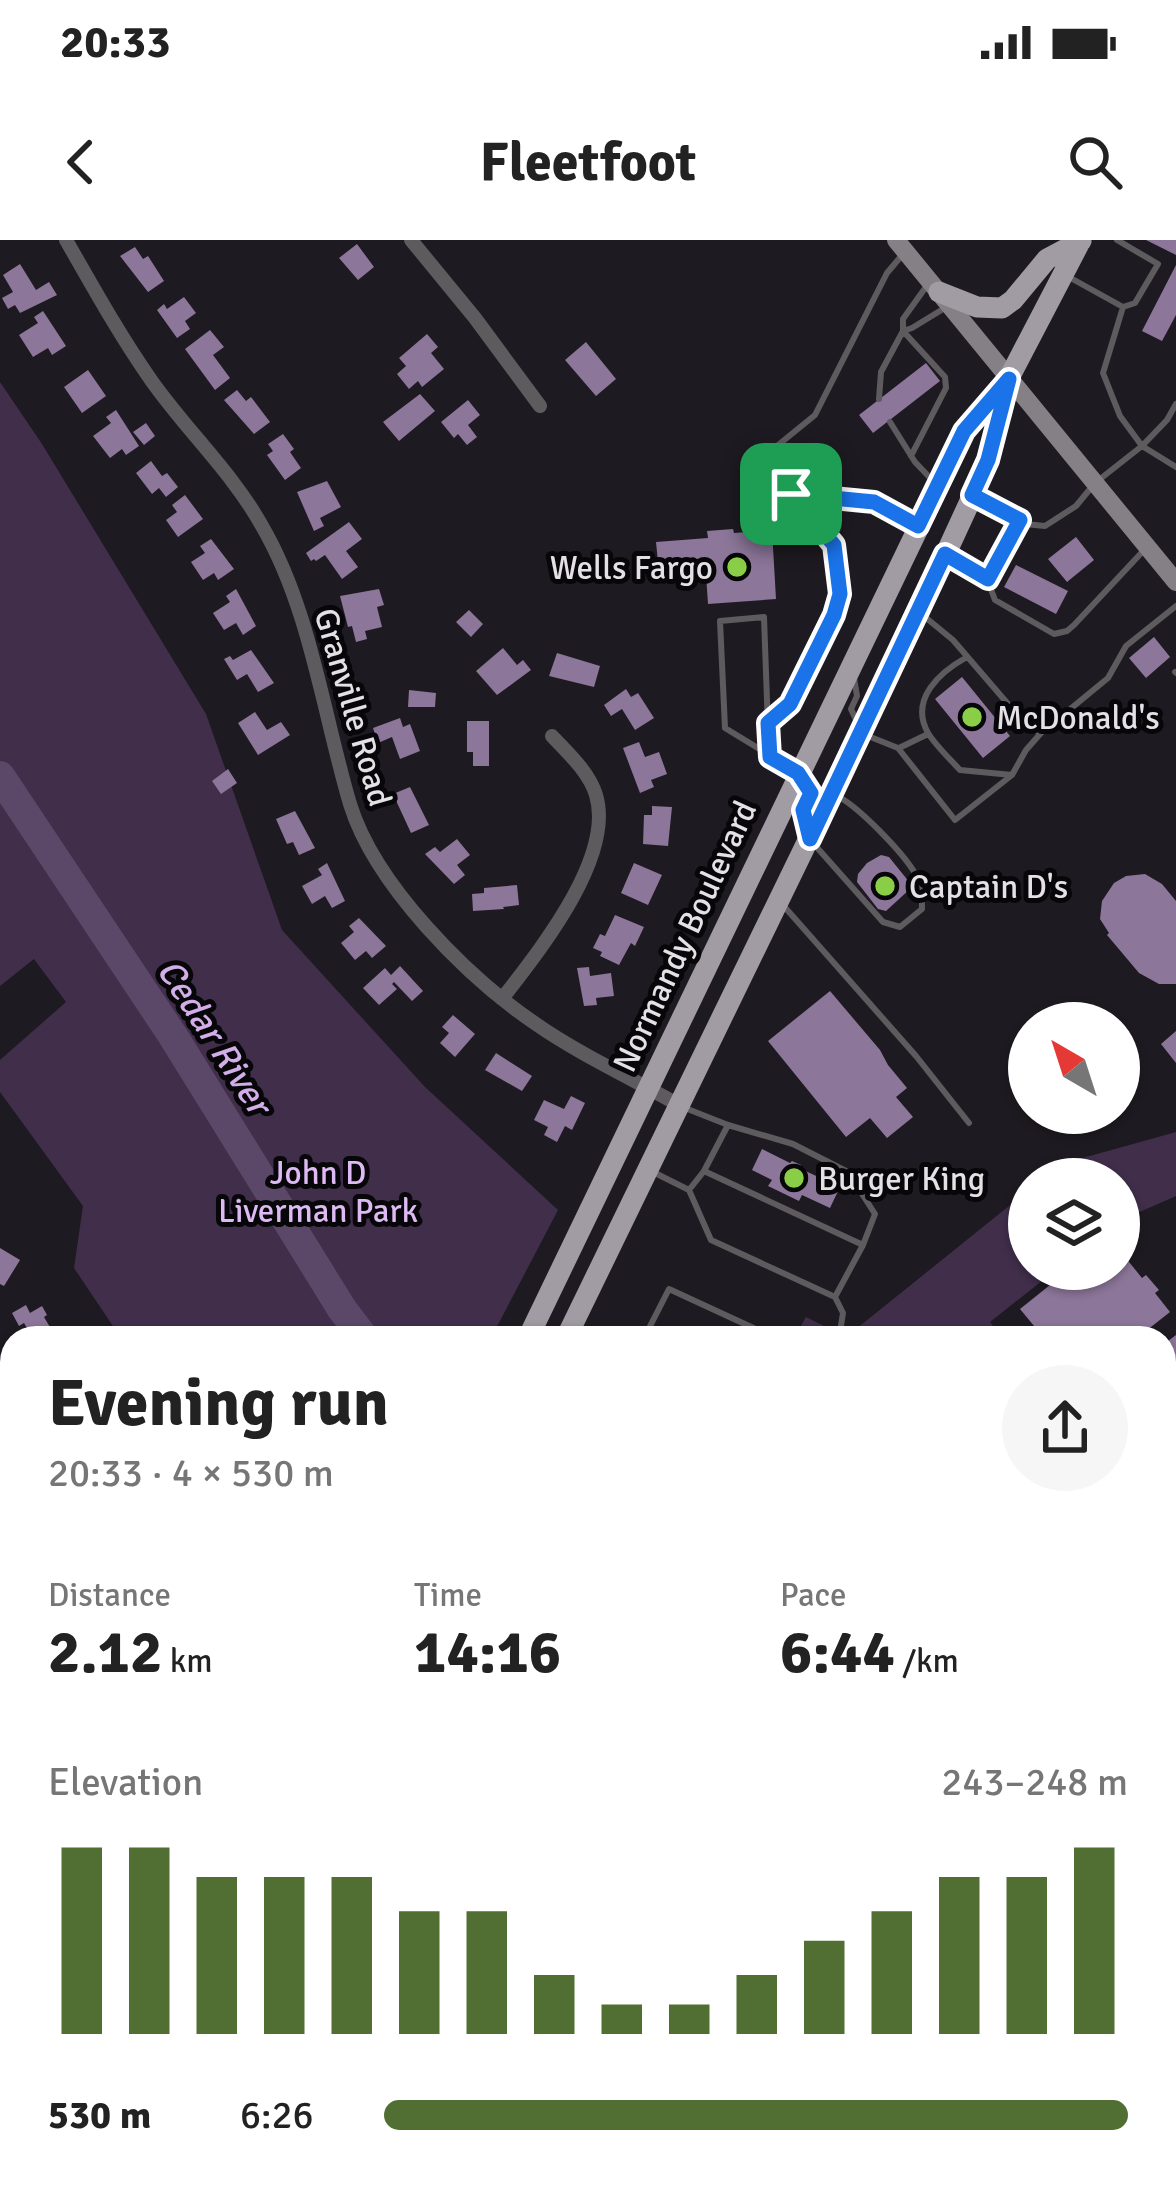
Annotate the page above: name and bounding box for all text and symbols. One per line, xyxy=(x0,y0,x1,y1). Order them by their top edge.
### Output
text: 20:33 xyxy=(60,15,170,70)
icon: back xyxy=(48,129,114,195)
text: Fleetfoot xyxy=(480,129,696,196)
icon: search xyxy=(1062,129,1128,195)
pin xyxy=(740,443,842,545)
icon: arrive xyxy=(758,461,824,527)
place label: Wells Fargo xyxy=(550,548,713,589)
marker: Wells Fargo xyxy=(724,554,750,580)
street label: Granville Road xyxy=(305,604,400,811)
place label: McDonald's xyxy=(996,698,1160,739)
marker: McDonald's xyxy=(959,704,985,730)
street label: Normandy Boulevard xyxy=(605,794,766,1079)
place label: Captain D's xyxy=(909,867,1068,908)
marker: Captain D's xyxy=(872,873,898,899)
water label: Cedar River xyxy=(147,951,283,1127)
north arrow xyxy=(1008,1002,1140,1134)
map controls xyxy=(1008,1002,1140,1290)
park label: John D Liverman Park xyxy=(218,1153,418,1232)
button: layers xyxy=(1008,1158,1140,1290)
place label: Burger King xyxy=(818,1159,985,1200)
marker: Burger King xyxy=(781,1165,807,1191)
text: Evening run xyxy=(48,1363,389,1444)
button: share xyxy=(1002,1365,1128,1491)
text: 20:33 · 4 × 530 m xyxy=(48,1449,334,1497)
text: Distance xyxy=(48,1575,171,1616)
text: Time xyxy=(414,1575,482,1616)
text: Pace xyxy=(780,1575,846,1616)
text: 2.12 xyxy=(48,1616,162,1690)
text: 14:16 xyxy=(414,1616,561,1690)
text: 6:44 xyxy=(780,1616,895,1690)
text: km xyxy=(162,1641,213,1682)
text: /km xyxy=(895,1641,959,1682)
text: Elevation xyxy=(48,1758,203,1806)
text: 243–248 m xyxy=(941,1758,1128,1806)
text: 530 m xyxy=(48,2091,151,2139)
text: 6:26 xyxy=(240,2091,314,2139)

